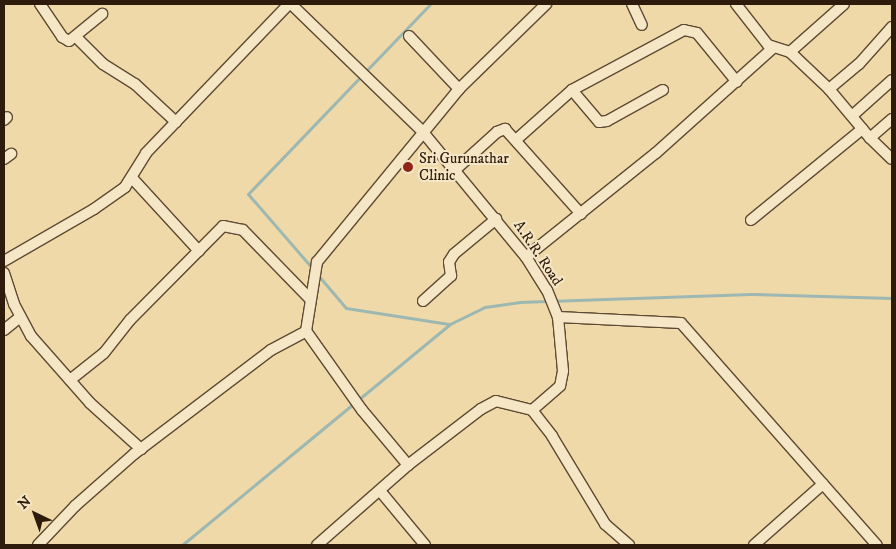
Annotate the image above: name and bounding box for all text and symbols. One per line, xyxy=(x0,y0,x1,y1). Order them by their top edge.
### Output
place label: Sri Gurunathar Clinic xyxy=(419,149,509,184)
marker: Sri Gurunathar Clinic xyxy=(401,160,415,174)
street label: A.R.R. Road xyxy=(510,217,566,289)
north arrow xyxy=(10,489,60,539)
text: N xyxy=(15,492,35,513)

